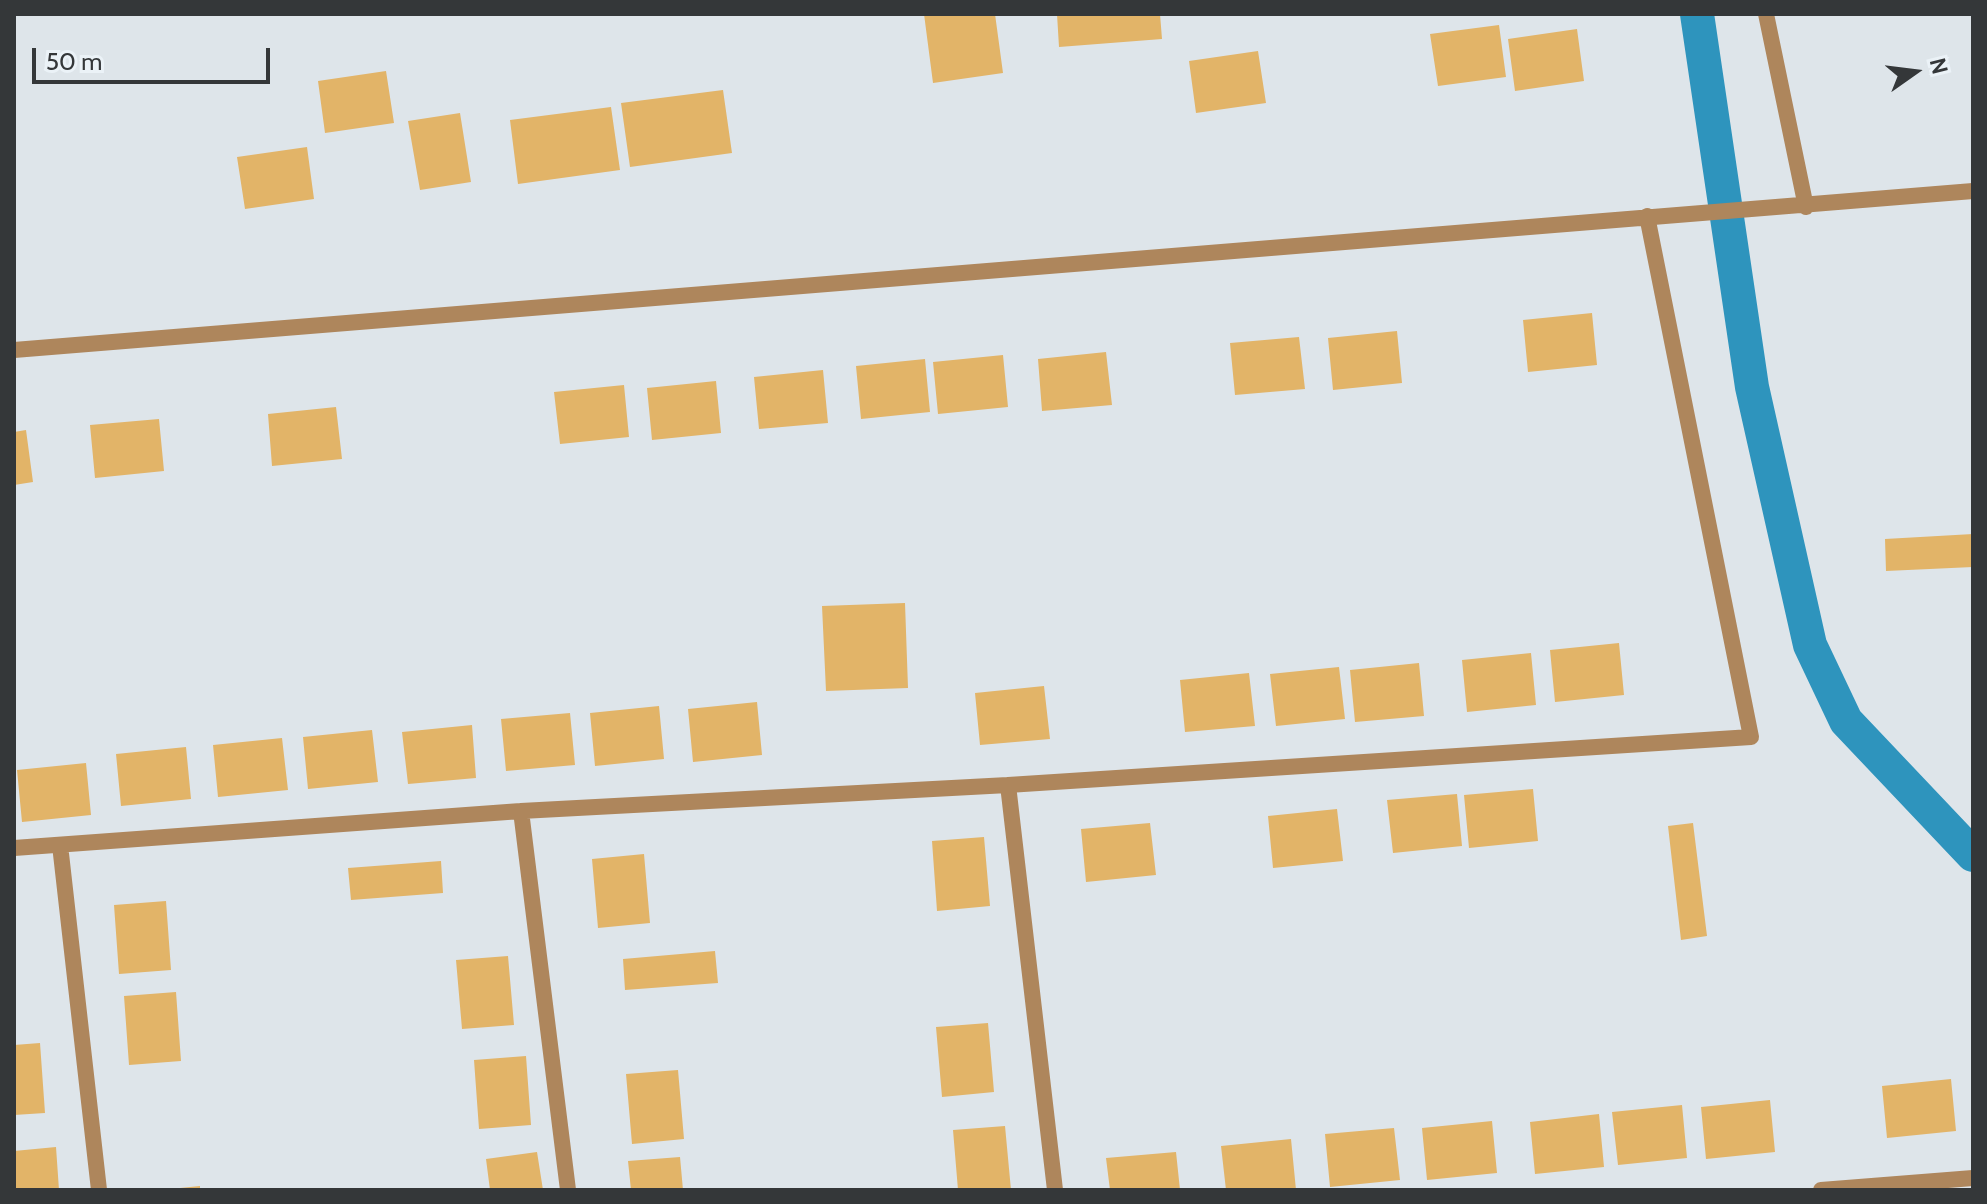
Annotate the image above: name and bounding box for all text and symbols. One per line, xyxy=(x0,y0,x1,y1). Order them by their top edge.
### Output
scale bar xyxy=(36,32,274,82)
north arrow xyxy=(1875,32,1955,112)
text: 50 m xyxy=(46,47,102,76)
text: N xyxy=(1924,55,1954,77)

